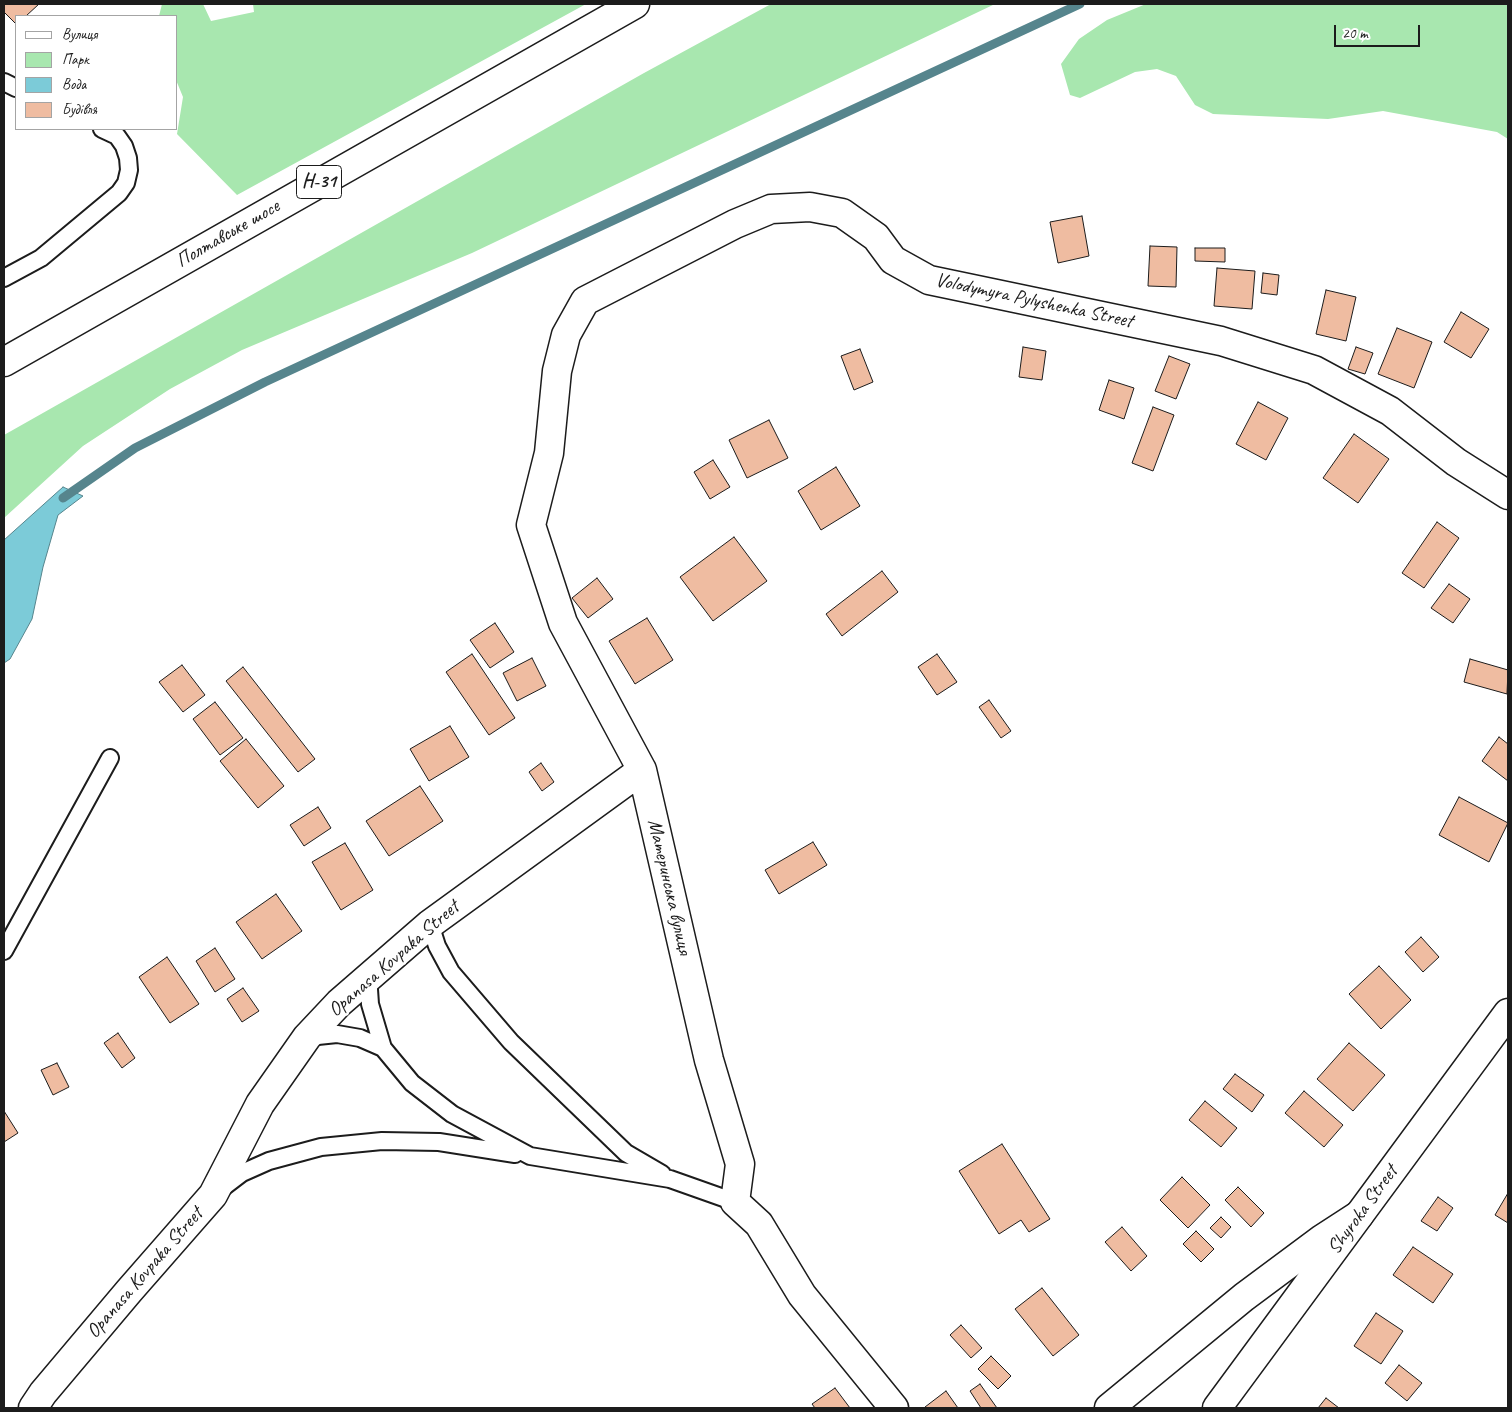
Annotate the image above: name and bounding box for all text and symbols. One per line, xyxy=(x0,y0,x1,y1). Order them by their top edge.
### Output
legend xyxy=(15,15,178,130)
scale bar xyxy=(1337,15,1423,47)
text: 20 m xyxy=(1342,24,1368,43)
text: Вулиця xyxy=(62,25,98,44)
text: Парк xyxy=(62,50,89,69)
text: Вода xyxy=(62,75,86,94)
text: Будівля xyxy=(62,100,97,119)
road number: Н-31 xyxy=(296,166,342,198)
street label: Полтавське шосе xyxy=(172,195,284,273)
street label: Volodymyra Pylyshenka Street xyxy=(933,268,1135,334)
street label: Материнська вулиця xyxy=(642,817,696,957)
street label: Opanasa Kovpaka Street xyxy=(324,896,464,1022)
street label: Shyroka Street xyxy=(1323,1161,1403,1259)
street label: Opanasa Kovpaka Street xyxy=(82,1203,208,1343)

